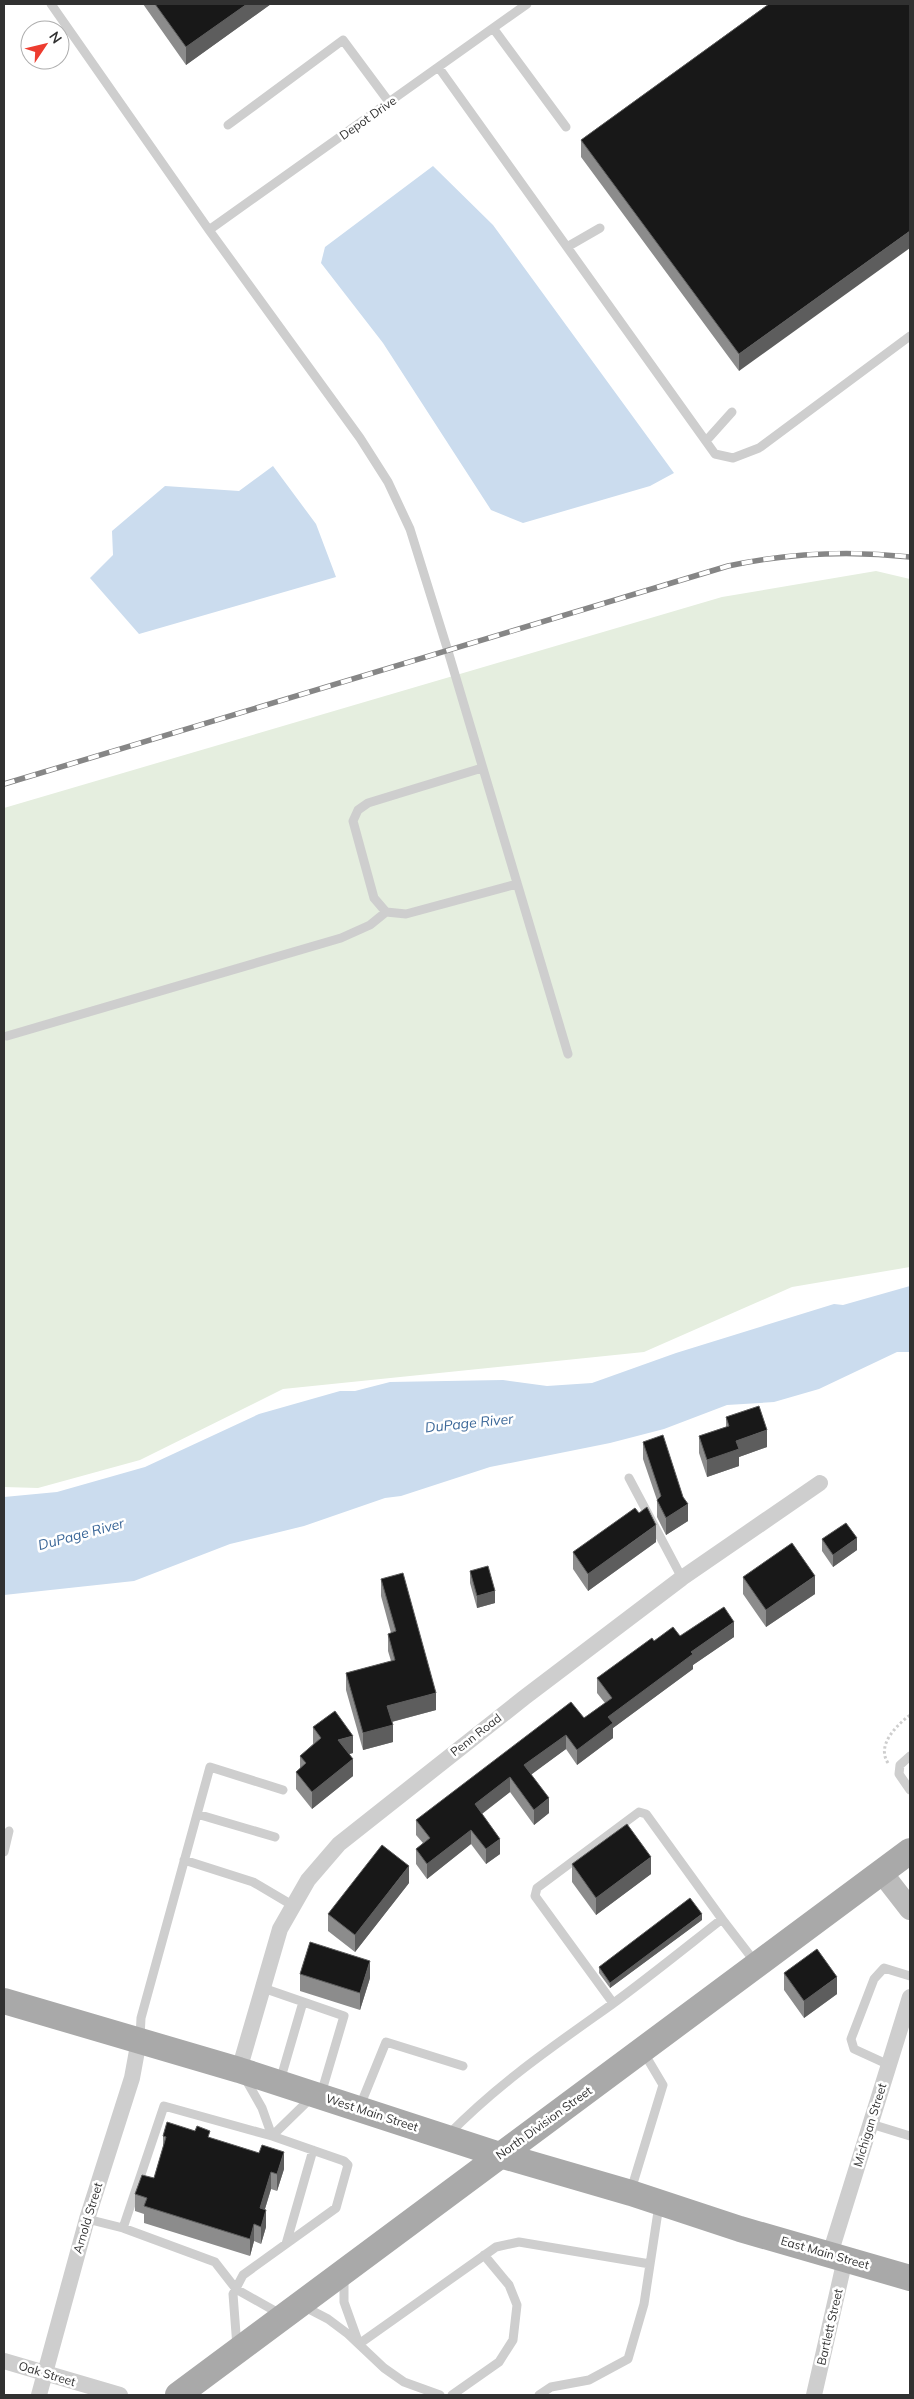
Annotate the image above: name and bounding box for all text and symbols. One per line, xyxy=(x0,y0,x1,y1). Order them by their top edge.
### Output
north arrow xyxy=(20,20,70,70)
text: N xyxy=(45,28,66,47)
street label: Depot Drive xyxy=(336,93,399,143)
water label: DuPage River xyxy=(424,1409,515,1437)
water label: DuPage River xyxy=(36,1514,127,1554)
street label: Penn Road xyxy=(447,1710,504,1759)
street label: Michigan Street xyxy=(850,2081,889,2169)
street label: North Division Street xyxy=(493,2083,595,2162)
street label: West Main Street xyxy=(324,2091,420,2135)
street label: Arnold Street xyxy=(70,2181,105,2255)
street label: East Main Street xyxy=(779,2233,871,2272)
street label: Bartlett Street xyxy=(813,2287,846,2367)
street label: Oak Street xyxy=(17,2358,78,2389)

